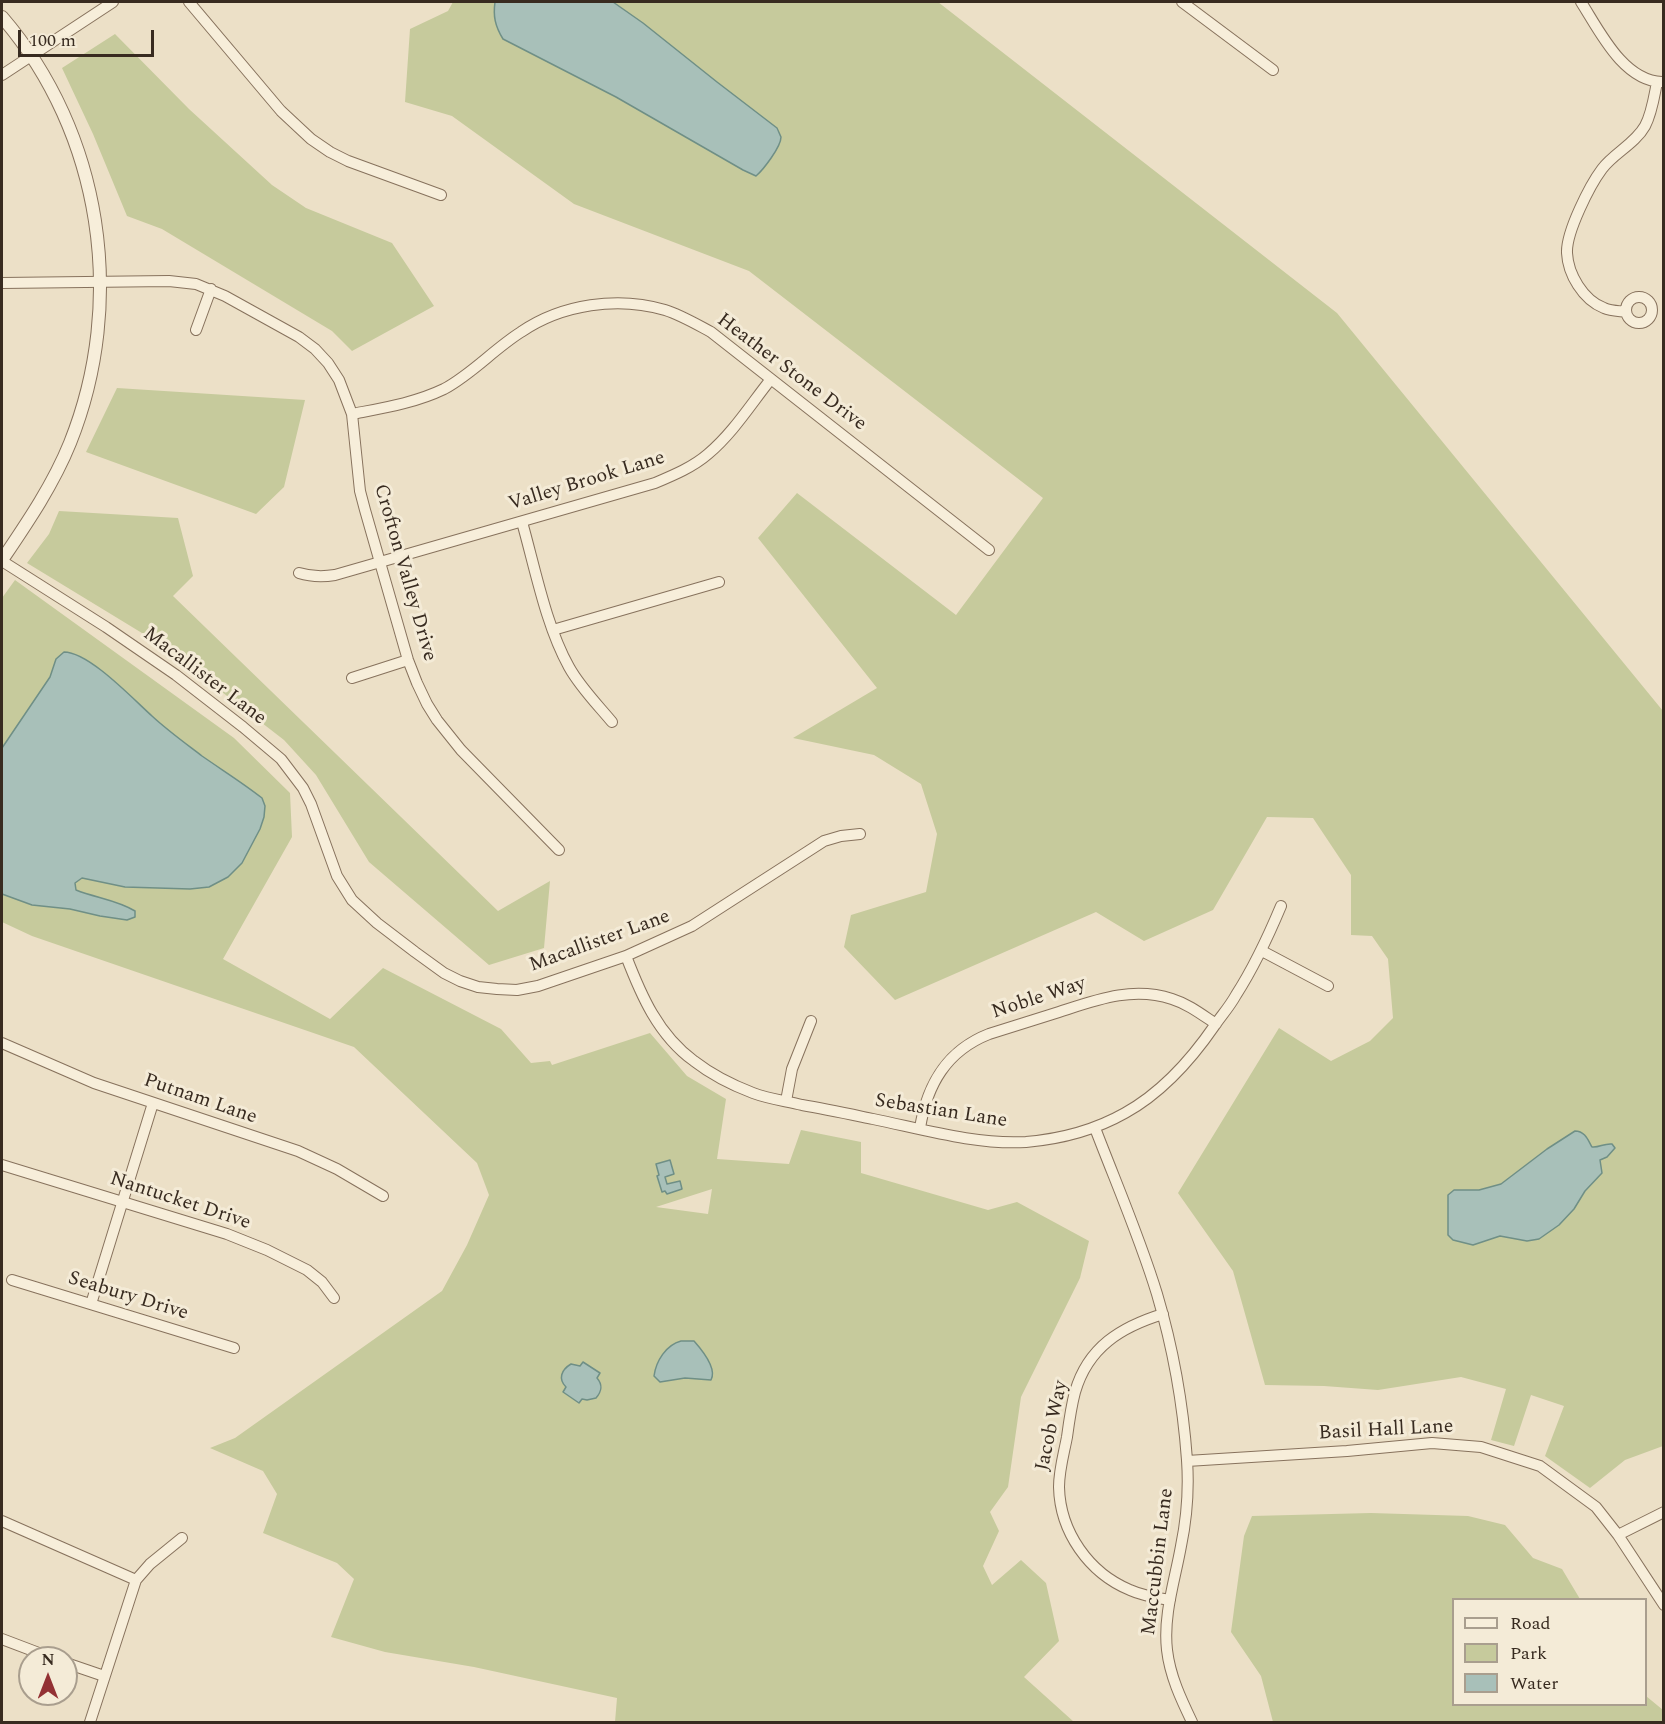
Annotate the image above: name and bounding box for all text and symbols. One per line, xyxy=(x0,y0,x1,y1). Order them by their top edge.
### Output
scale bar xyxy=(21,18,158,56)
text: 100 m xyxy=(29,27,76,54)
street label: Heather Stone Drive xyxy=(711,309,871,437)
street label: Valley Brook Lane xyxy=(506,447,668,517)
street label: Crofton Valley Drive xyxy=(367,482,441,664)
street label: Macallister Lane xyxy=(138,623,270,731)
street label: Macallister Lane xyxy=(526,905,674,979)
street label: Noble Way xyxy=(989,973,1089,1025)
street label: Putnam Lane xyxy=(140,1069,260,1131)
street label: Sebastian Lane xyxy=(873,1090,1009,1134)
street label: Nantucket Drive xyxy=(107,1168,253,1236)
street label: Seabury Drive xyxy=(65,1267,191,1327)
street label: Jacob Way xyxy=(1032,1379,1074,1473)
street label: Basil Hall Lane xyxy=(1318,1415,1454,1447)
street label: Maccubbin Lane xyxy=(1138,1487,1180,1637)
legend xyxy=(1452,1598,1647,1706)
text: Road xyxy=(1510,1610,1551,1637)
text: Park xyxy=(1510,1640,1547,1667)
north arrow xyxy=(18,1646,78,1706)
text: N xyxy=(41,1648,55,1672)
text: Water xyxy=(1510,1670,1558,1697)

